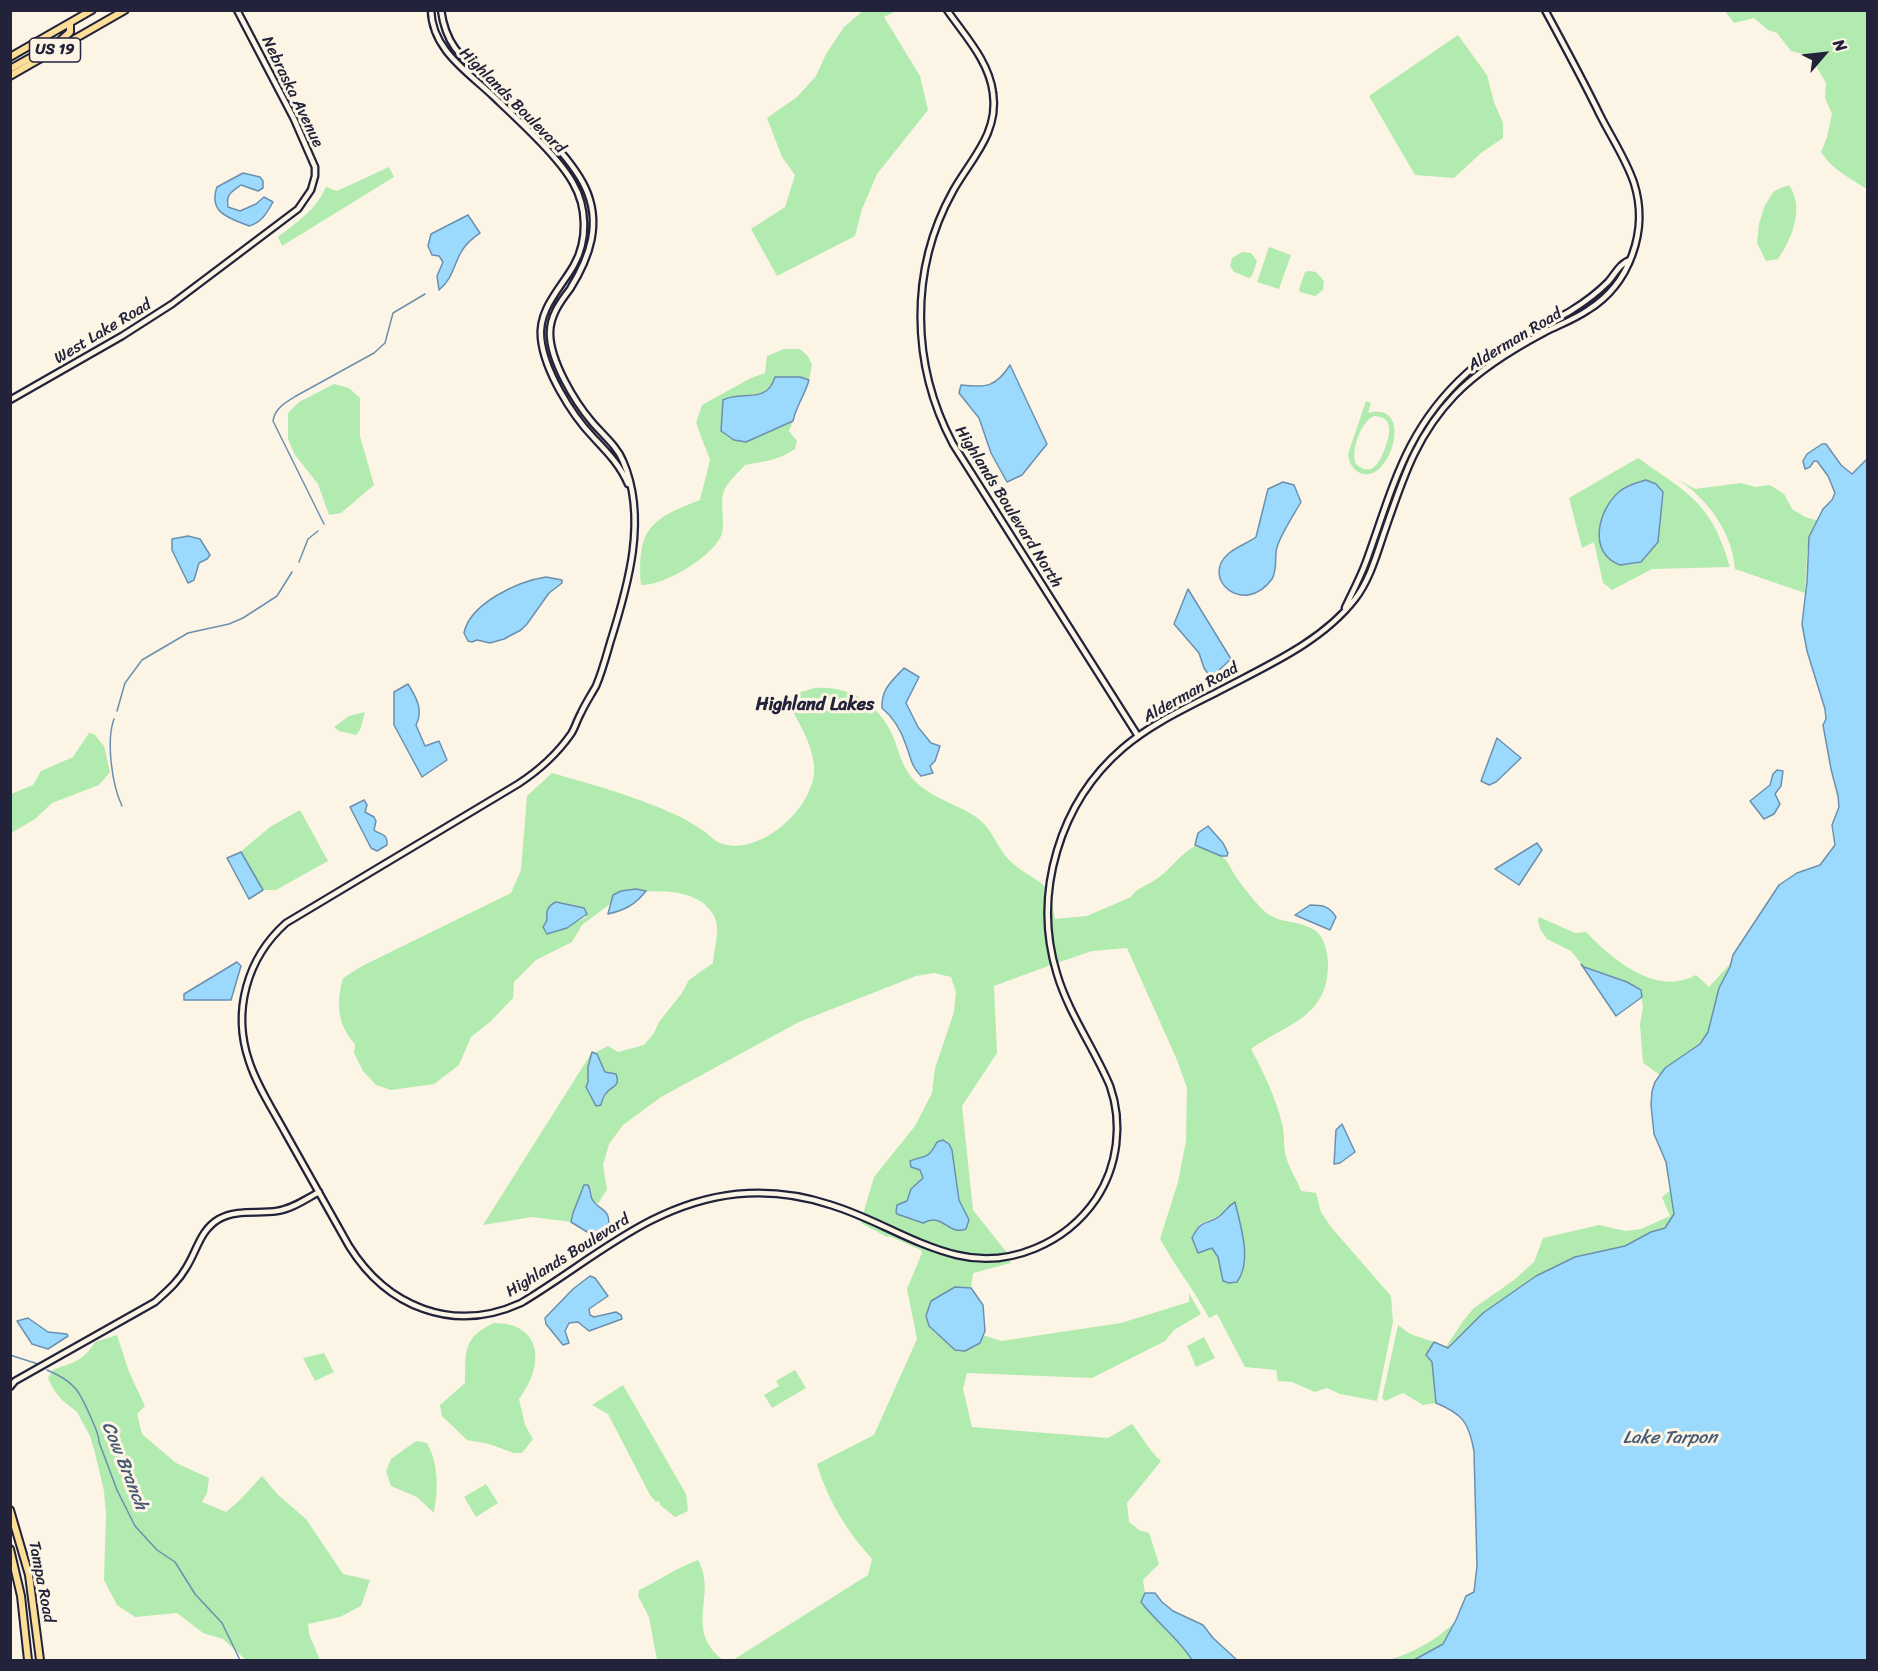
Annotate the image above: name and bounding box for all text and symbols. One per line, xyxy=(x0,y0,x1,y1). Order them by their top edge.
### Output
north arrow xyxy=(1794,24,1854,84)
street label: Nebraska Avenue xyxy=(257,33,327,151)
text: N xyxy=(1825,34,1856,57)
road number: US 19 xyxy=(29,38,80,62)
street label: Highlands Boulevard xyxy=(455,44,569,158)
street label: West Lake Road xyxy=(51,296,155,368)
street label: Alderman Road xyxy=(1465,305,1565,375)
street label: Highlands Boulevard North xyxy=(950,422,1066,592)
street label: Alderman Road xyxy=(1140,659,1242,727)
district label: Highland Lakes xyxy=(756,694,874,716)
street label: Highlands Boulevard xyxy=(503,1210,633,1302)
water label: Cow Branch xyxy=(96,1419,152,1513)
water label: Lake Tarpon xyxy=(1623,1427,1717,1449)
street label: Tampa Road xyxy=(24,1540,58,1624)

